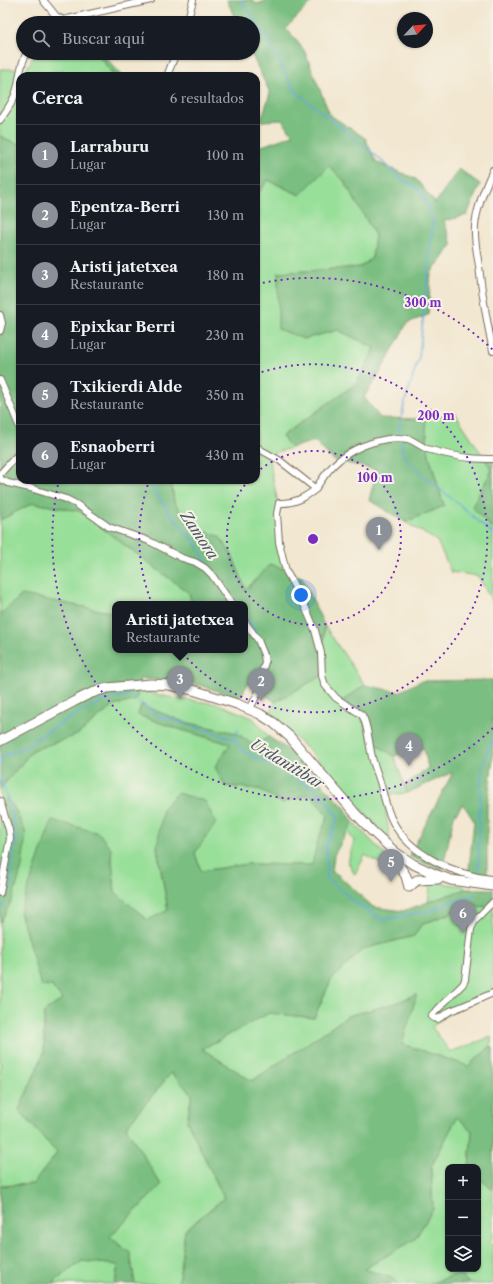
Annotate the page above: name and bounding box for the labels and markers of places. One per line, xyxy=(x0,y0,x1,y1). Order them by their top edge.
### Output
pin: 1 xyxy=(366,517,392,550)
centre of rings xyxy=(306,532,320,546)
pin: 3 xyxy=(167,666,193,699)
pin: 2 xyxy=(248,668,274,701)
pin: 4 xyxy=(396,733,422,766)
pin: 5 xyxy=(378,849,404,882)
pin: 6 xyxy=(450,900,476,933)

